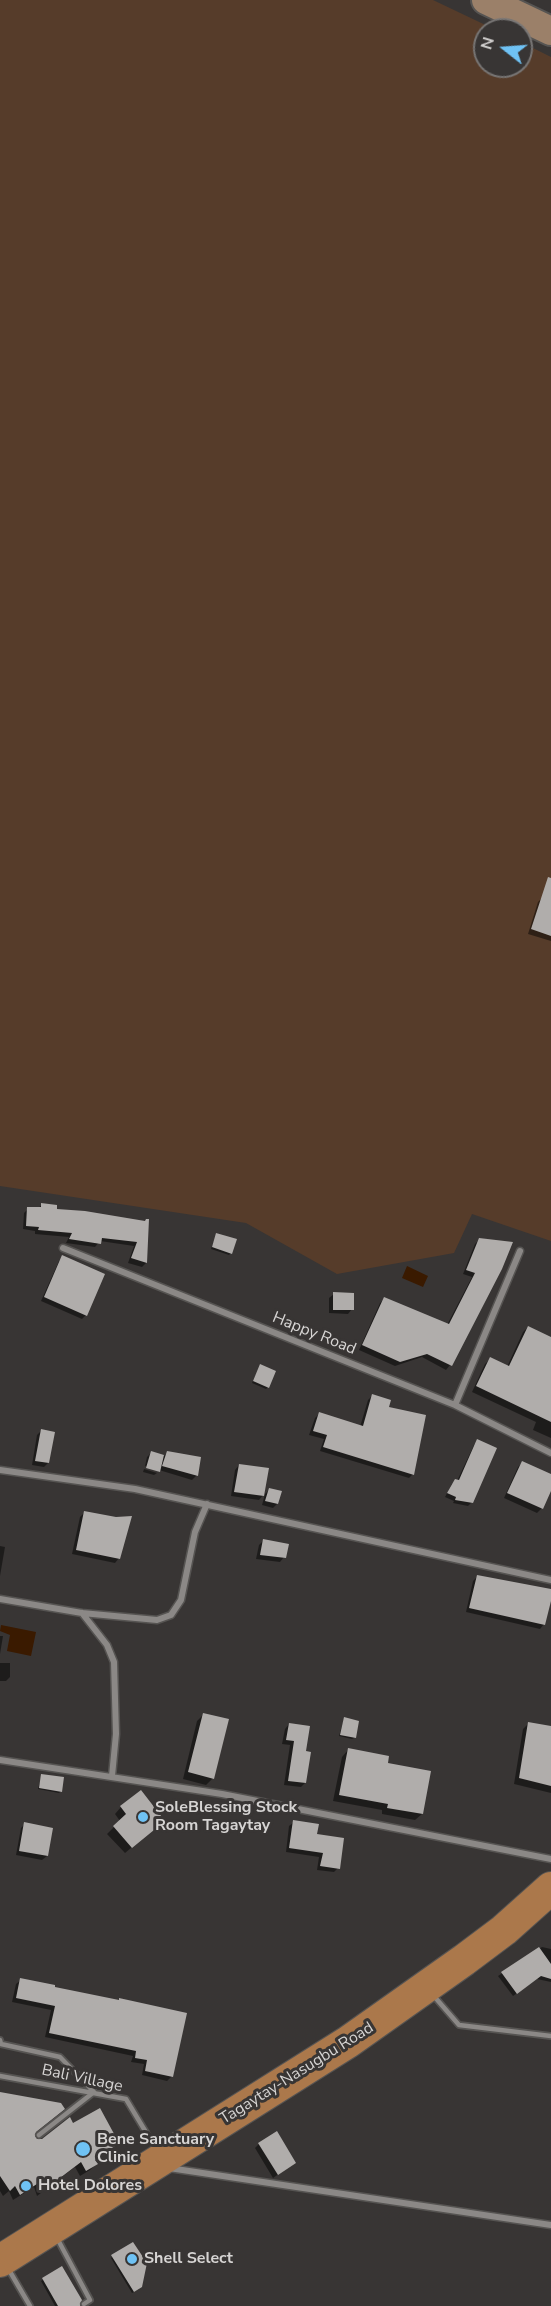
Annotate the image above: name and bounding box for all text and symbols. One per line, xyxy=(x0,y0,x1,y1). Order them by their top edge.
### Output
north arrow xyxy=(473,18,533,78)
text: N xyxy=(475,34,500,52)
street label: Happy Road xyxy=(269,1308,359,1360)
place label: SoleBlessing Stock Room Tagaytay xyxy=(155,1798,297,1836)
marker: SoleBlessing Stock Room Tagaytay xyxy=(136,1810,150,1824)
street label: Tagaytay-Nasugbu Road xyxy=(217,2019,377,2129)
street label: Bali Village xyxy=(40,2061,124,2097)
place label: Bene Sanctuary Clinic xyxy=(97,2130,214,2168)
marker: Bene Sanctuary Clinic xyxy=(74,2140,92,2158)
place label: Hotel Dolores xyxy=(38,2176,142,2196)
marker: Hotel Dolores xyxy=(19,2179,33,2193)
place label: Shell Select xyxy=(144,2249,233,2269)
marker: Shell Select xyxy=(125,2252,139,2266)

